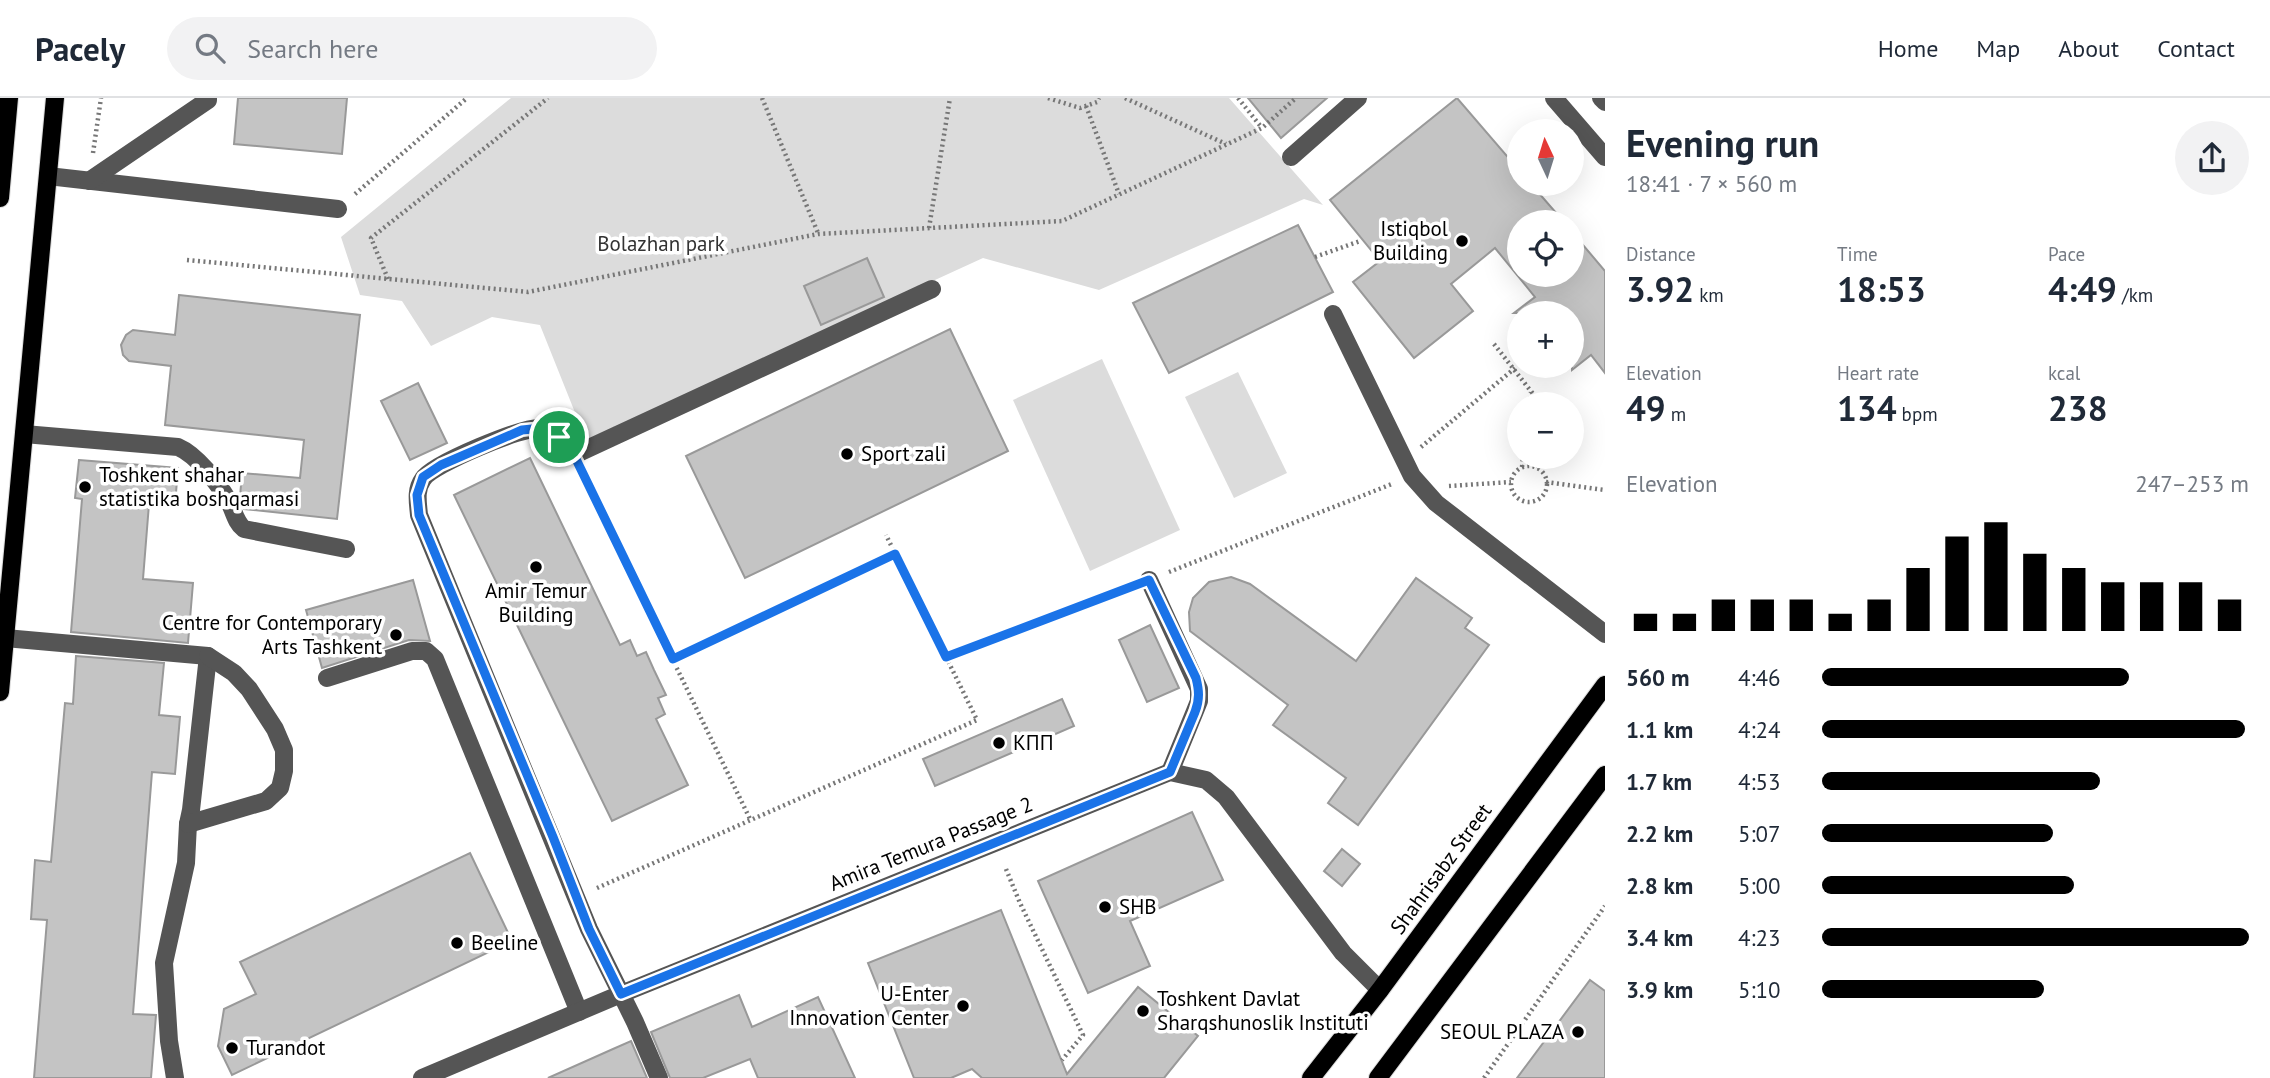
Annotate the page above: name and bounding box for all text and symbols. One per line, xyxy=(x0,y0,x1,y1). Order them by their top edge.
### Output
search box xyxy=(167,17,657,80)
text: Pacely xyxy=(35,27,125,70)
icon: search xyxy=(191,29,229,67)
text: Search here xyxy=(247,32,378,65)
text: Home xyxy=(1878,33,1938,64)
text: Map xyxy=(1976,33,2020,64)
text: About xyxy=(2058,33,2119,64)
text: Contact xyxy=(2157,33,2235,64)
text: Evening run xyxy=(1626,118,1819,167)
north arrow xyxy=(1507,119,1584,196)
map controls xyxy=(1507,119,1584,469)
button: share xyxy=(2175,121,2249,195)
text: 18:41 · 7 × 560 m xyxy=(1626,169,1797,198)
button: locate xyxy=(1507,210,1584,287)
place label: Istiqbol Building xyxy=(1373,215,1448,266)
park label: Bolazhan park xyxy=(597,230,725,257)
marker: Istiqbol Building xyxy=(1454,233,1470,249)
text: Distance xyxy=(1626,242,1696,266)
text: Time xyxy=(1837,242,1878,266)
text: Pace xyxy=(2048,242,2085,266)
text: 3.92 xyxy=(1626,266,1694,312)
text: 18:53 xyxy=(1837,266,1926,312)
text: 4:49 xyxy=(2048,266,2117,312)
text: km xyxy=(1694,283,1724,307)
text: /km xyxy=(2117,283,2153,307)
button: + xyxy=(1507,301,1584,378)
text: Elevation xyxy=(1626,361,1702,385)
text: Heart rate xyxy=(1837,361,1919,385)
text: kcal xyxy=(2048,361,2080,385)
text: 49 xyxy=(1626,385,1666,431)
text: 134 xyxy=(1837,385,1897,431)
text: 238 xyxy=(2048,385,2108,431)
button: − xyxy=(1507,392,1584,469)
text: m xyxy=(1666,402,1686,426)
text: bpm xyxy=(1897,402,1938,426)
pin xyxy=(529,407,589,467)
icon: arrive xyxy=(540,418,578,456)
place label: Sport zali xyxy=(861,440,946,467)
marker: Sport zali xyxy=(839,446,855,462)
place label: Toshkent shahar statistika boshqarmasi xyxy=(99,461,300,512)
text: Elevation xyxy=(1626,469,1718,498)
text: 247–253 m xyxy=(2135,469,2249,498)
marker: Toshkent shahar statistika boshqarmasi xyxy=(77,479,93,495)
marker: Amir Temur Building xyxy=(528,559,544,575)
place label: Amir Temur Building xyxy=(485,577,587,628)
place label: Centre for Contemporary Arts Tashkent xyxy=(162,609,382,660)
marker: Centre for Contemporary Arts Tashkent xyxy=(388,627,404,643)
text: 560 m xyxy=(1626,663,1689,692)
text: 4:46 xyxy=(1738,663,1781,692)
text: 1.1 km xyxy=(1626,715,1693,744)
text: 4:24 xyxy=(1738,715,1781,744)
place label: КПП xyxy=(1013,729,1054,756)
marker: КПП xyxy=(991,735,1007,751)
text: 1.7 km xyxy=(1626,767,1692,796)
text: 4:53 xyxy=(1738,767,1781,796)
street label: Amira Temura Passage 2 xyxy=(825,790,1037,897)
street label: Shahrisabz Street xyxy=(1384,798,1497,940)
text: 2.2 km xyxy=(1626,819,1693,848)
text: 5:07 xyxy=(1738,819,1781,848)
text: 2.8 km xyxy=(1626,871,1693,900)
text: 5:00 xyxy=(1738,871,1781,900)
place label: SHB xyxy=(1119,893,1157,920)
marker: SHB xyxy=(1097,899,1113,915)
text: 3.4 km xyxy=(1626,923,1693,952)
text: 4:23 xyxy=(1738,923,1781,952)
place label: Beeline xyxy=(471,929,538,956)
marker: Beeline xyxy=(449,935,465,951)
text: 3.9 km xyxy=(1626,975,1693,1004)
text: 5:10 xyxy=(1738,975,1781,1004)
place label: U-Enter Innovation Center xyxy=(789,980,949,1031)
place label: Toshkent Davlat Sharqshunoslik Instituti xyxy=(1157,985,1369,1036)
marker: U-Enter Innovation Center xyxy=(955,998,971,1014)
marker: Toshkent Davlat Sharqshunoslik Instituti xyxy=(1135,1003,1151,1019)
place label: SEOUL PLAZA xyxy=(1440,1018,1565,1045)
marker: SEOUL PLAZA xyxy=(1570,1024,1586,1040)
place label: Turandot xyxy=(246,1034,326,1061)
marker: Turandot xyxy=(224,1040,240,1056)

